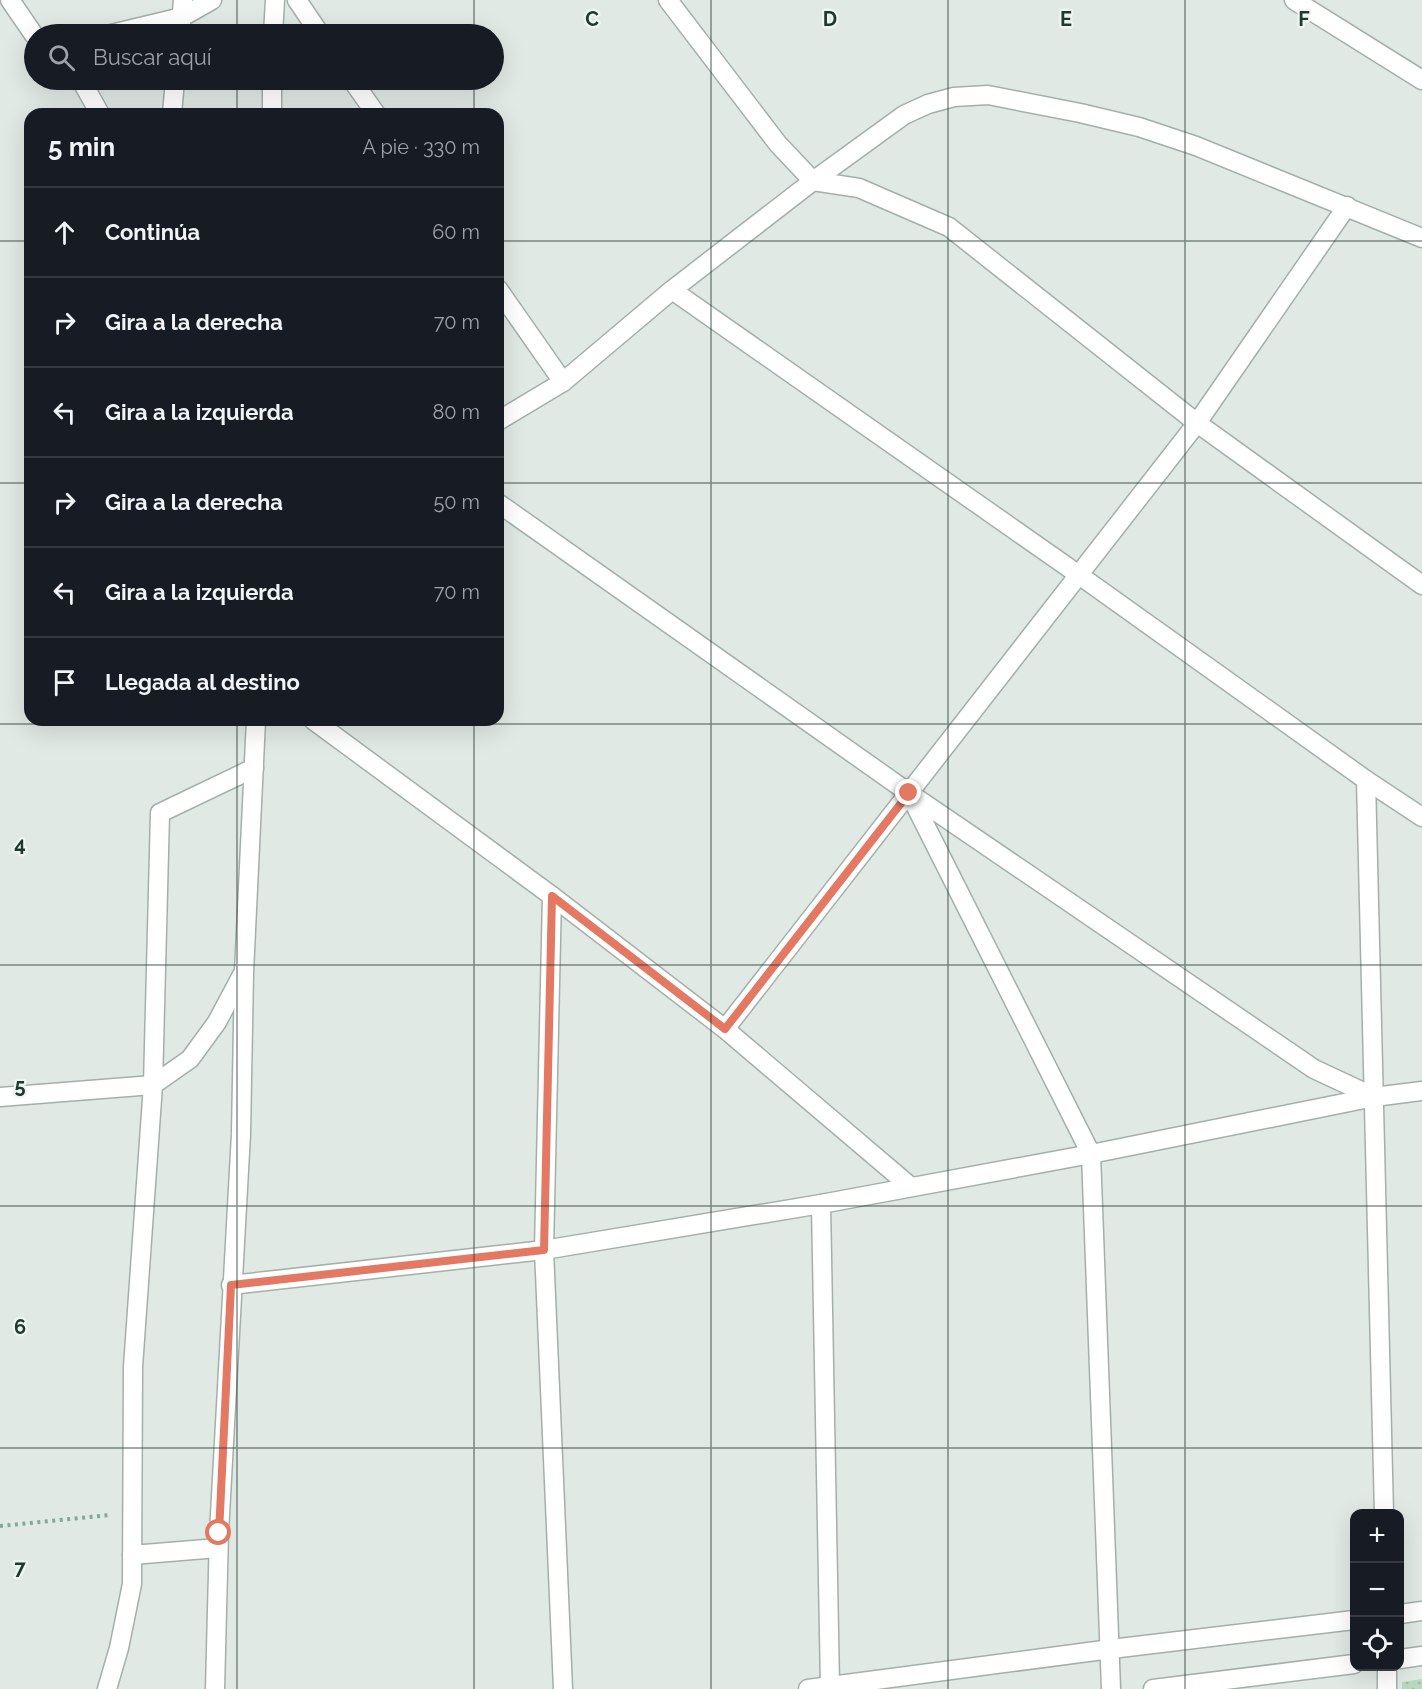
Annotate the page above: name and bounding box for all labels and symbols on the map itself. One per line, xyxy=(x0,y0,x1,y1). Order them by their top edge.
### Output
text: C xyxy=(585,7,599,31)
text: D xyxy=(823,7,837,31)
text: E xyxy=(1060,7,1072,31)
text: F xyxy=(1298,7,1310,31)
route end xyxy=(895,779,921,805)
text: 4 xyxy=(14,832,26,856)
text: 5 xyxy=(14,1074,26,1098)
text: 6 xyxy=(14,1315,26,1339)
route start xyxy=(205,1519,231,1545)
text: 7 xyxy=(14,1556,26,1580)

